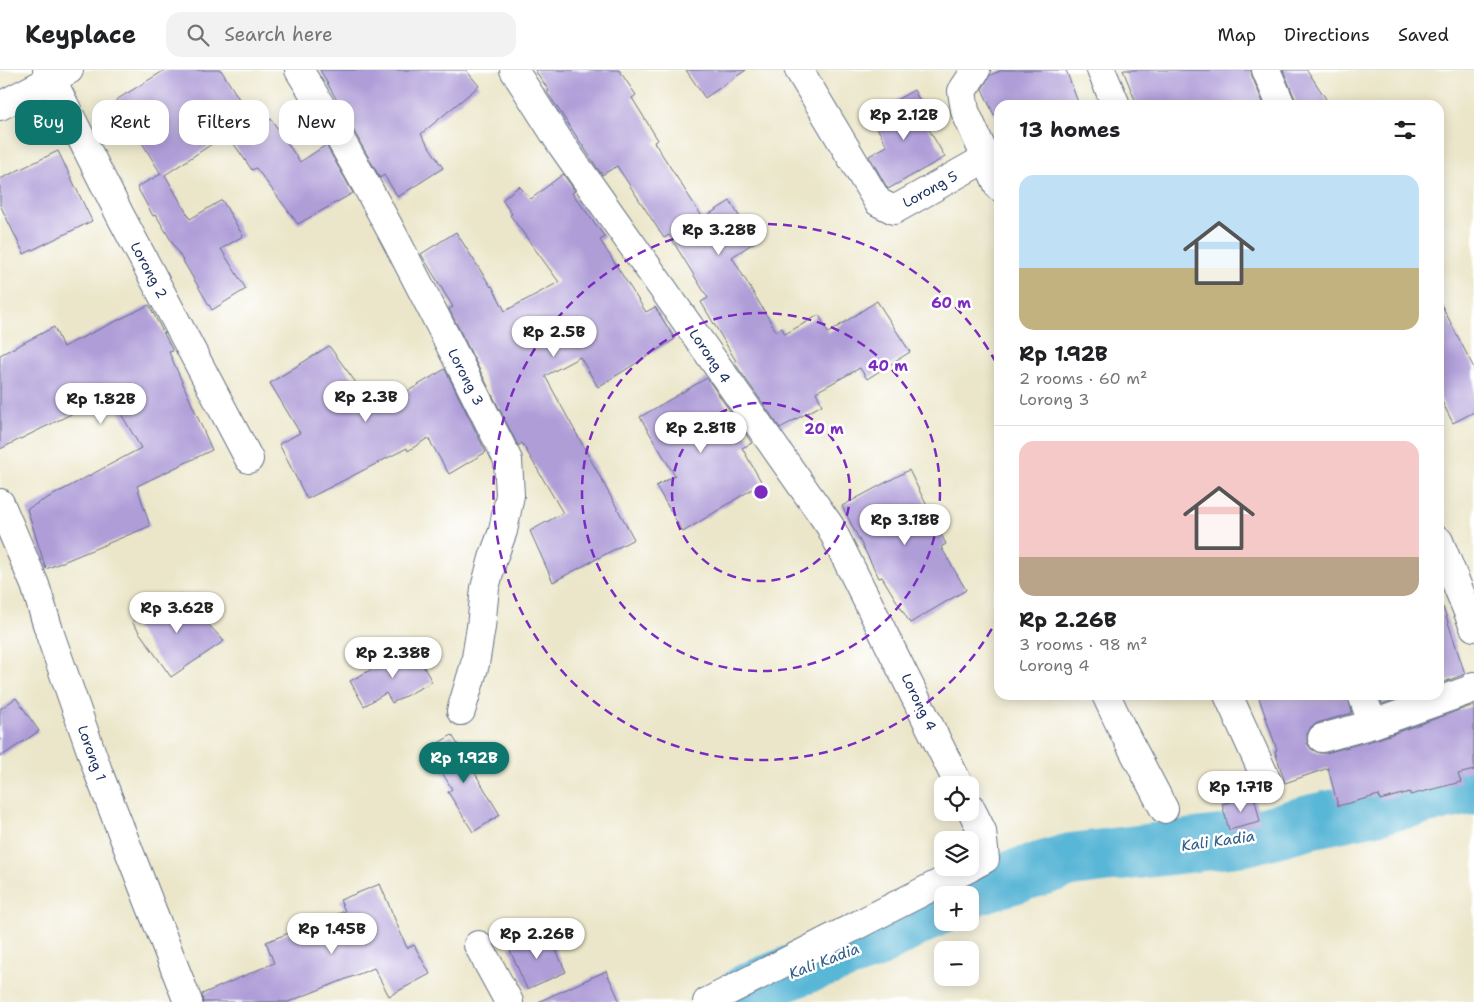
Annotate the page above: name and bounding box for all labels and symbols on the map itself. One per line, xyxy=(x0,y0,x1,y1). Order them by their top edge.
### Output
pin: Rp 2.12B xyxy=(852,98,956,141)
street label: Lorong 5 xyxy=(899,166,961,212)
pin: Rp 3.28B xyxy=(667,214,771,256)
street label: Lorong 2 xyxy=(127,239,171,301)
text: 60 m xyxy=(931,293,971,313)
pin: Rp 2.5B xyxy=(508,316,600,358)
street label: Lorong 4 xyxy=(685,325,735,387)
street label: Lorong 3 xyxy=(444,345,488,409)
text: 40 m xyxy=(868,356,908,376)
pin: Rp 2.3B xyxy=(320,380,412,423)
pin: Rp 1.82B xyxy=(49,382,153,425)
pin: Rp 2.81B xyxy=(649,412,753,454)
text: 20 m xyxy=(804,419,844,439)
centre of rings xyxy=(752,483,770,501)
pin: Rp 3.18B xyxy=(853,504,957,546)
pin: Rp 3.62B xyxy=(125,592,229,634)
pin: Rp 2.38B xyxy=(341,636,445,679)
street label: Lorong 4 xyxy=(897,670,941,734)
street label: Lorong 1 xyxy=(74,723,110,783)
pin: Rp 1.92B xyxy=(412,742,516,784)
pin: Rp 1.71B xyxy=(1189,770,1293,813)
water label: Kali Kadia xyxy=(1180,826,1256,856)
pin: Rp 1.45B xyxy=(280,912,384,955)
pin: Rp 2.26B xyxy=(485,918,589,960)
water label: Kali Kadia xyxy=(786,938,862,984)

